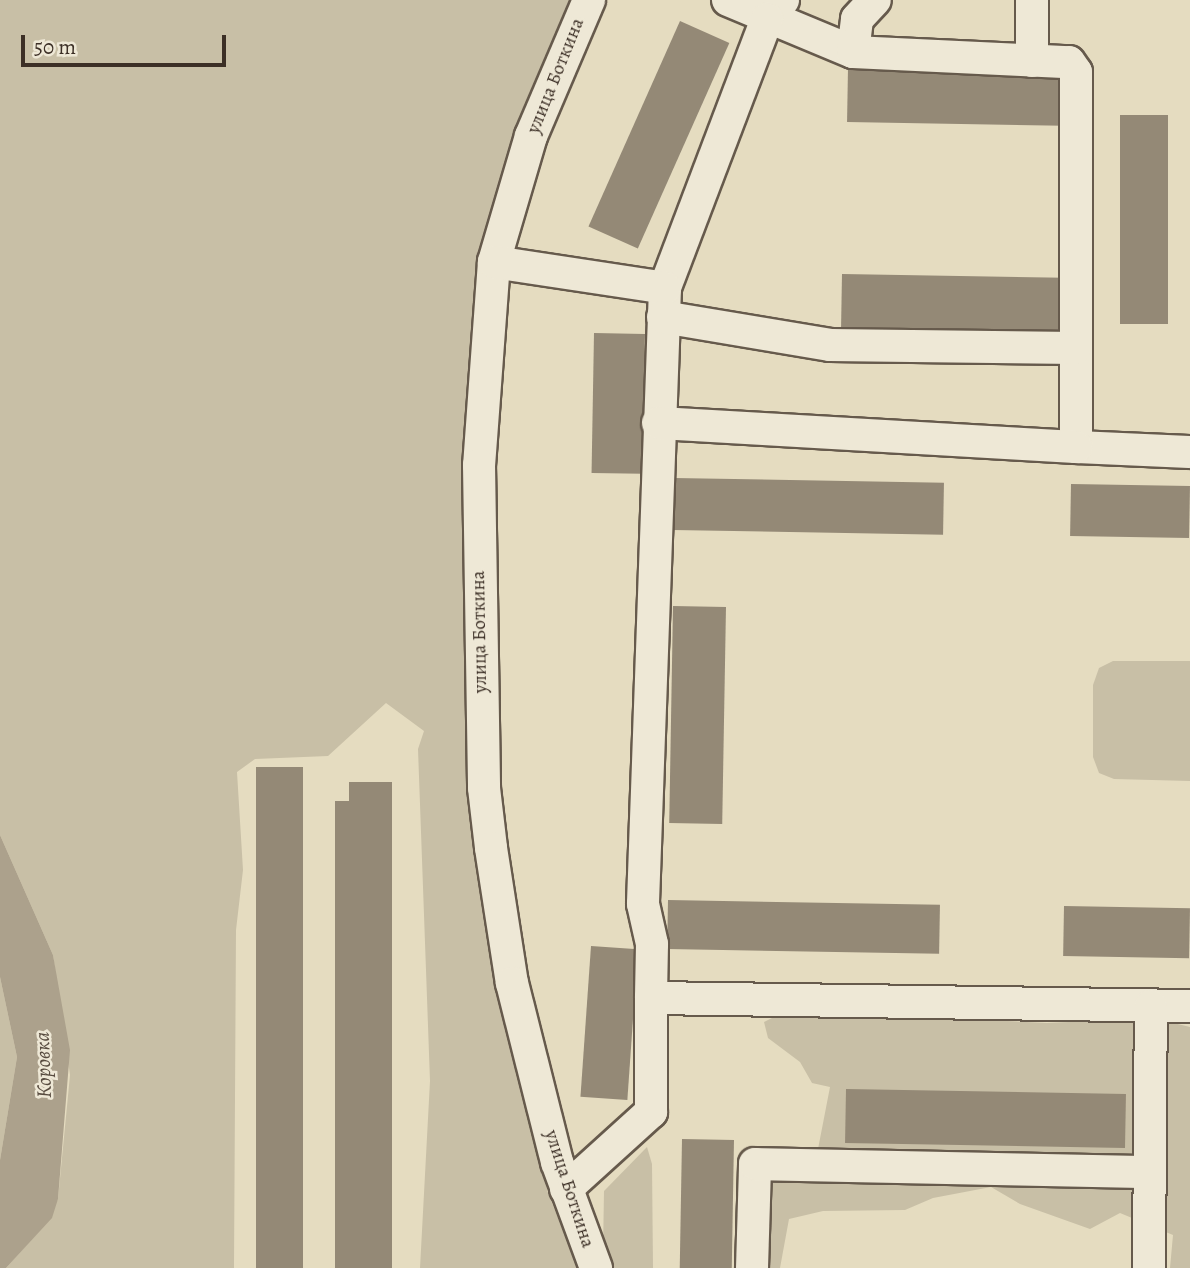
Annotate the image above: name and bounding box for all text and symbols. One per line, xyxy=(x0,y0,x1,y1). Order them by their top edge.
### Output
street label: улица Боткина xyxy=(522,15,590,137)
scale bar xyxy=(24,21,229,65)
text: 50 m xyxy=(34,33,76,61)
street label: улица Боткина xyxy=(468,571,492,693)
water label: Коровка xyxy=(29,1031,57,1099)
street label: улица Боткина xyxy=(539,1127,599,1251)

